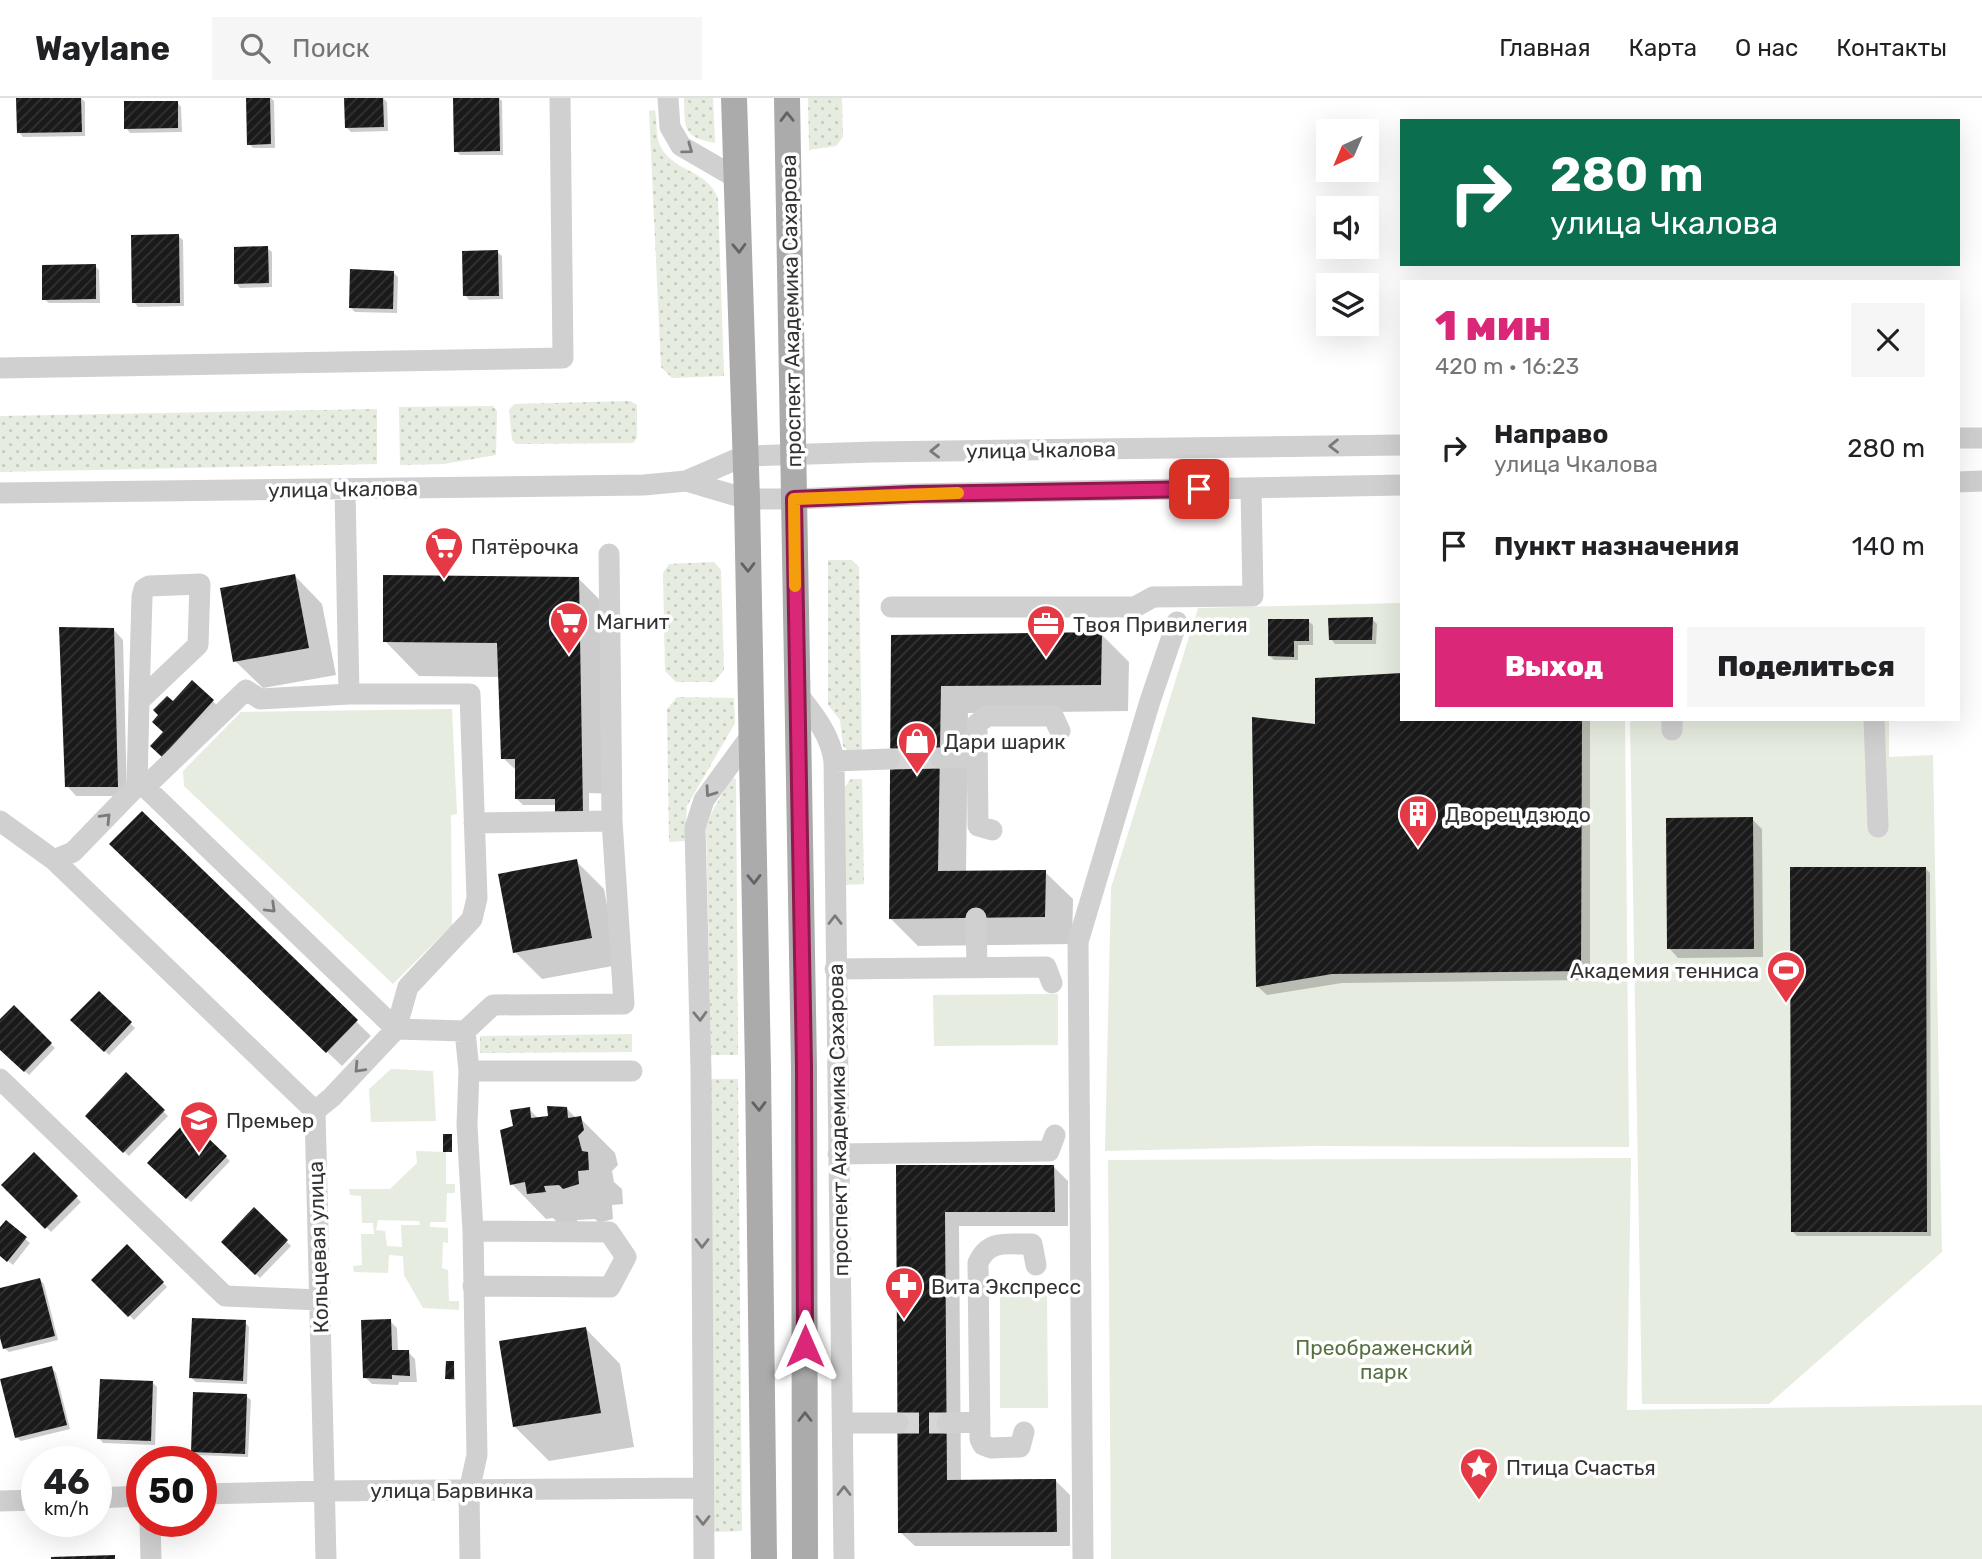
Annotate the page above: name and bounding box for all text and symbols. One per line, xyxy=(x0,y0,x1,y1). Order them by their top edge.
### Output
search box xyxy=(212,17,702,80)
text: Waylane xyxy=(35,29,170,68)
icon: search xyxy=(236,29,274,67)
text: Поиск xyxy=(292,33,370,64)
text: Главная xyxy=(1499,34,1591,62)
text: Карта xyxy=(1629,34,1697,62)
text: О нас xyxy=(1735,34,1798,62)
text: Контакты xyxy=(1836,34,1947,62)
one-way arrow xyxy=(780,111,795,122)
north arrow xyxy=(1316,119,1379,182)
map controls xyxy=(1316,119,1379,336)
one-way arrow xyxy=(680,141,693,153)
text: 280 m xyxy=(1550,145,1704,203)
icon: right xyxy=(1435,147,1526,238)
street label: проспект Академика Сахарова xyxy=(776,154,806,468)
button: sound xyxy=(1316,196,1379,259)
text: улица Чкалова xyxy=(1550,204,1778,242)
one-way arrow xyxy=(732,242,747,253)
button: layers xyxy=(1316,273,1379,336)
text: 1 мин xyxy=(1435,301,1551,351)
button: close xyxy=(1851,303,1925,377)
text: 420 m · 16:23 xyxy=(1435,352,1579,380)
text: Направо xyxy=(1494,419,1608,450)
icon: right xyxy=(1435,429,1473,467)
text: 280 m xyxy=(1847,433,1925,464)
street label: улица Чкалова xyxy=(966,436,1116,464)
one-way arrow xyxy=(1328,438,1338,454)
one-way arrow xyxy=(929,443,939,459)
text: улица Чкалова xyxy=(1494,450,1658,478)
pin xyxy=(1169,459,1229,519)
icon: arrive xyxy=(1180,470,1218,508)
street label: улица Чкалова xyxy=(268,475,418,503)
supermarket icon: Пятёрочка xyxy=(423,525,465,580)
icon: arrive xyxy=(1435,527,1473,565)
text: Пункт назначения xyxy=(1494,531,1739,562)
text: 140 m xyxy=(1852,531,1925,562)
place label: Пятёрочка xyxy=(471,534,579,559)
one-way arrow xyxy=(740,562,755,573)
supermarket icon: Магнит xyxy=(548,600,590,655)
office icon: Твоя Привилегия xyxy=(1025,603,1067,658)
place label: Магнит xyxy=(596,609,670,634)
place label: Твоя Привилегия xyxy=(1073,612,1248,637)
button: Выход xyxy=(1435,627,1673,707)
button: Поделиться xyxy=(1687,627,1925,707)
shop icon: Дари шарик xyxy=(896,720,938,775)
place label: Дари шарик xyxy=(944,729,1066,754)
one-way arrow xyxy=(706,784,718,797)
building icon: Дворец дзюдо xyxy=(1397,793,1439,848)
place label: Дворец дзюдо xyxy=(1445,802,1591,827)
one-way arrow xyxy=(97,813,110,826)
one-way arrow xyxy=(746,873,761,884)
one-way arrow xyxy=(263,900,276,913)
one-way arrow xyxy=(827,915,843,925)
sports icon: Академия тенниса xyxy=(1765,949,1807,1004)
place label: Академия тенниса xyxy=(1570,958,1759,983)
street label: проспект Академика Сахарова xyxy=(823,963,853,1277)
one-way arrow xyxy=(692,1010,707,1021)
one-way arrow xyxy=(355,1060,368,1073)
school or university icon: Премьер xyxy=(178,1099,220,1154)
one-way arrow xyxy=(751,1101,767,1112)
place label: Премьер xyxy=(226,1108,314,1133)
street label: Кольцевая улица xyxy=(302,1160,334,1334)
one-way arrow xyxy=(694,1238,710,1249)
pharmacy icon: Вита Экспресс xyxy=(883,1265,925,1320)
place label: Вита Экспресс xyxy=(931,1274,1081,1299)
position arrow xyxy=(768,1309,842,1383)
park label: Преображенский парк xyxy=(1295,1335,1473,1384)
one-way arrow xyxy=(797,1412,813,1422)
speed limit sign: 50 xyxy=(126,1446,217,1537)
place icon: Птица Счастья xyxy=(1458,1446,1500,1501)
place label: Птица Счастья xyxy=(1506,1455,1656,1480)
text: 46 xyxy=(43,1461,90,1503)
street label: улица Барвинка xyxy=(370,1478,534,1503)
one-way arrow xyxy=(836,1485,852,1496)
text: km/h xyxy=(44,1498,89,1520)
one-way arrow xyxy=(695,1515,711,1525)

